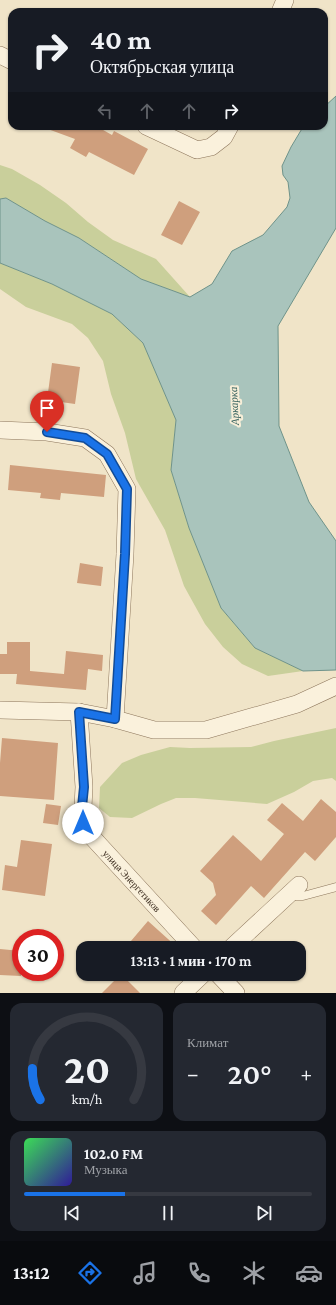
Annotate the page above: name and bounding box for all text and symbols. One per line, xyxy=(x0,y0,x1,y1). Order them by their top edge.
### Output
icon: right xyxy=(24,24,76,76)
text: 40 m xyxy=(90,24,151,55)
text: Октябрьская улица xyxy=(90,57,234,77)
icon: left xyxy=(94,100,116,122)
icon: ahead xyxy=(136,100,158,122)
icon: ahead xyxy=(178,100,200,122)
icon: right xyxy=(220,100,242,122)
water label: Аркарка xyxy=(227,386,241,427)
pin xyxy=(30,391,64,432)
icon: arrive xyxy=(36,397,58,419)
position arrow xyxy=(62,802,104,844)
street label: улица Энергетиков xyxy=(101,848,163,914)
speed limit sign: 30 xyxy=(12,929,64,981)
text: 13:13 · 1 мин · 170 m xyxy=(131,953,251,969)
text: Климат xyxy=(187,1035,228,1050)
text: 20 xyxy=(63,1046,110,1092)
text: 20° xyxy=(228,1057,271,1090)
text: − xyxy=(187,1061,199,1086)
text: + xyxy=(300,1061,312,1086)
text: km/h xyxy=(71,1091,102,1107)
text: 102.0 FM xyxy=(84,1146,143,1162)
text: Музыка xyxy=(84,1162,128,1177)
icon: previous xyxy=(61,1202,83,1224)
icon: pause xyxy=(157,1202,179,1224)
icon: next xyxy=(253,1202,275,1224)
icon: directions xyxy=(76,1259,104,1287)
icon: music xyxy=(131,1259,159,1287)
icon: phone xyxy=(185,1259,213,1287)
icon: climate xyxy=(240,1259,268,1287)
icon: car xyxy=(295,1259,323,1287)
text: 13:12 xyxy=(13,1263,50,1283)

